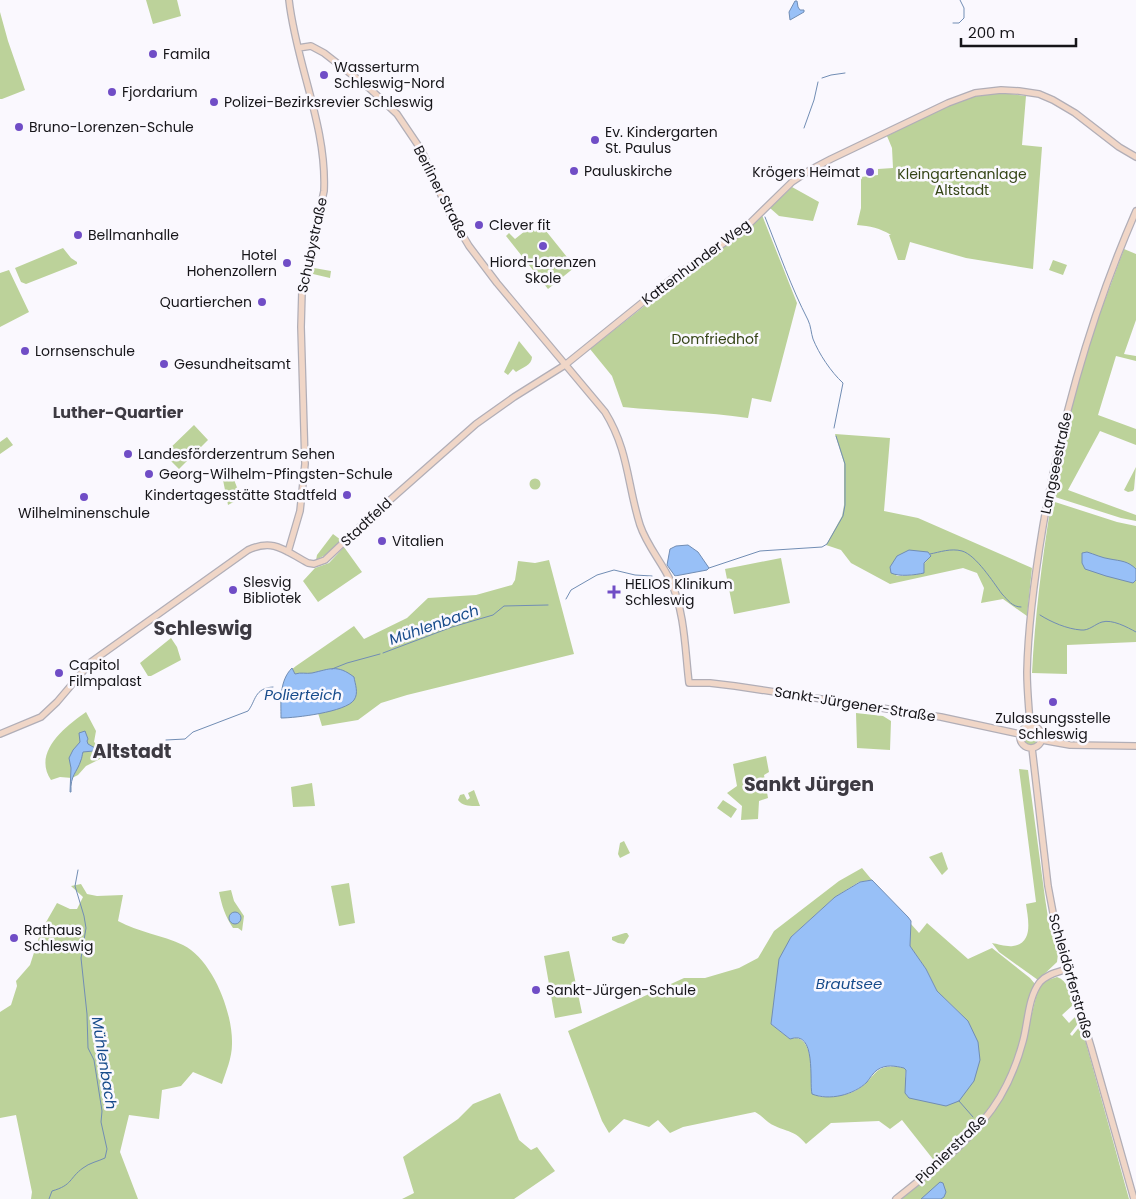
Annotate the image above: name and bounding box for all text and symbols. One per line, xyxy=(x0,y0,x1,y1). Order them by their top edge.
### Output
scale bar xyxy=(961,15,1076,47)
text: 200 m xyxy=(968,22,1015,43)
place label: Famila xyxy=(163,44,210,64)
marker: Famila xyxy=(147,48,159,60)
place label: Wasserturm Schleswig-Nord xyxy=(334,57,445,93)
marker: Wasserturm Schleswig-Nord xyxy=(318,69,330,81)
place label: Fjordarium xyxy=(122,82,198,102)
marker: Fjordarium xyxy=(106,86,118,98)
place label: Polizei-Bezirksrevier Schleswig xyxy=(224,92,433,112)
marker: Polizei-Bezirksrevier Schleswig xyxy=(208,96,220,108)
place label: Bruno-Lorenzen-Schule xyxy=(29,117,194,137)
marker: Bruno-Lorenzen-Schule xyxy=(13,121,25,133)
place label: Ev. Kindergarten St. Paulus xyxy=(605,122,718,158)
marker: Ev. Kindergarten St. Paulus xyxy=(589,134,601,146)
street label: Berliner Straße xyxy=(409,142,473,242)
place label: Pauluskirche xyxy=(584,161,673,181)
place label: Krögers Heimat xyxy=(752,162,860,182)
park label: Kleingartenanlage Altstadt xyxy=(897,164,1027,200)
marker: Pauluskirche xyxy=(568,165,580,177)
marker: Krögers Heimat xyxy=(864,166,876,178)
street label: Schubystraße xyxy=(292,195,332,295)
street label: Kattenhunder Weg xyxy=(637,214,755,310)
place label: Clever fit xyxy=(489,215,551,235)
marker: Clever fit xyxy=(473,219,485,231)
place label: Bellmanhalle xyxy=(88,225,179,245)
marker: Bellmanhalle xyxy=(72,229,84,241)
marker: Hiord-Lorenzen Skole xyxy=(537,240,549,252)
place label: Hotel Hohenzollern xyxy=(187,245,277,281)
place label: Hiord-Lorenzen Skole xyxy=(490,252,596,288)
marker: Hotel Hohenzollern xyxy=(281,257,293,269)
place label: Quartierchen xyxy=(160,292,252,312)
marker: Quartierchen xyxy=(256,296,268,308)
park label: Domfriedhof xyxy=(671,329,759,349)
place label: Lornsenschule xyxy=(35,341,135,361)
marker: Lornsenschule xyxy=(19,345,31,357)
place label: Gesundheitsamt xyxy=(174,354,291,374)
marker: Gesundheitsamt xyxy=(158,358,170,370)
district label: Luther-Quartier xyxy=(53,401,183,424)
street label: Langseestraße xyxy=(1035,410,1077,516)
place label: Landesförderzentrum Sehen xyxy=(138,444,335,464)
marker: Landesförderzentrum Sehen xyxy=(122,448,134,460)
place label: Georg-Wilhelm-Pfingsten-Schule xyxy=(159,464,393,484)
marker: Georg-Wilhelm-Pfingsten-Schule xyxy=(143,468,155,480)
place label: Kindertagesstätte Stadtfeld xyxy=(145,485,337,505)
marker: Kindertagesstätte Stadtfeld xyxy=(341,489,353,501)
marker: Wilhelminenschule xyxy=(78,491,90,503)
street label: Stadtfeld xyxy=(336,493,396,551)
place label: Wilhelminenschule xyxy=(18,503,150,523)
place label: Vitalien xyxy=(392,531,444,551)
marker: Vitalien xyxy=(376,535,388,547)
place label: Slesvig Bibliotek xyxy=(243,572,302,608)
place label: HELIOS Klinikum Schleswig xyxy=(625,574,733,610)
marker: Slesvig Bibliotek xyxy=(227,584,239,596)
marker: HELIOS Klinikum Schleswig xyxy=(607,585,621,599)
water label: Mühlenbach xyxy=(386,599,482,650)
district label: Schleswig xyxy=(154,615,252,642)
place label: Capitol Filmpalast xyxy=(69,655,142,691)
marker: Capitol Filmpalast xyxy=(53,667,65,679)
street label: Sankt-Jürgener-Straße xyxy=(773,681,937,727)
water label: Polierteich xyxy=(264,684,342,705)
marker: Zulassungsstelle Schleswig xyxy=(1047,696,1059,708)
place label: Zulassungsstelle Schleswig xyxy=(995,708,1111,744)
district label: Altstadt xyxy=(92,738,172,765)
district label: Sankt Jürgen xyxy=(744,771,874,798)
street label: Schleidörferstraße xyxy=(1044,911,1098,1041)
place label: Rathaus Schleswig xyxy=(24,920,94,956)
marker: Rathaus Schleswig xyxy=(8,932,20,944)
water label: Brautsee xyxy=(816,973,882,994)
place label: Sankt-Jürgen-Schule xyxy=(546,980,696,1000)
marker: Sankt-Jürgen-Schule xyxy=(530,984,542,996)
water label: Mühlenbach xyxy=(87,1015,122,1111)
street label: Pionierstraße xyxy=(911,1110,991,1188)

